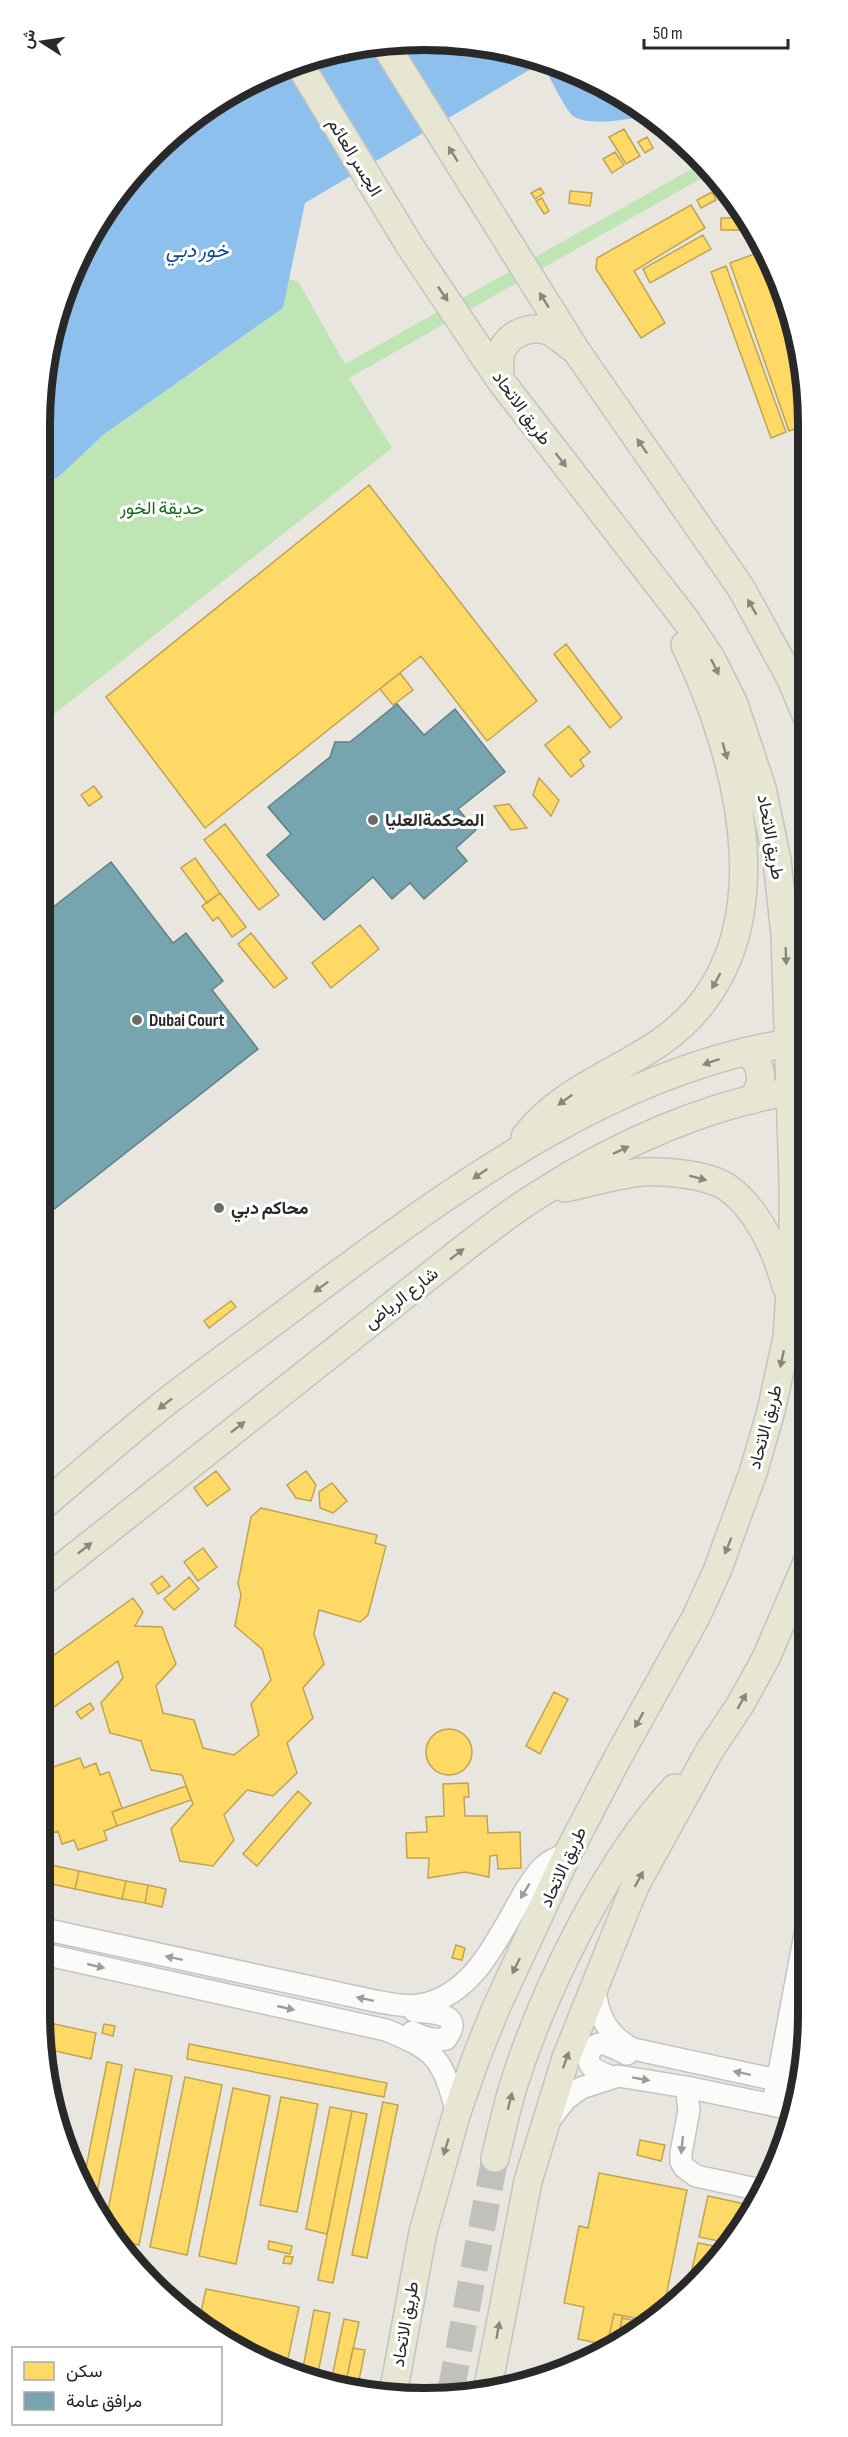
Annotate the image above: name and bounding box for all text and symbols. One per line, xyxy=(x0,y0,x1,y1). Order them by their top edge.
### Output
north arrow xyxy=(12,12,72,72)
scale bar xyxy=(644,12,788,50)
text: 50 m xyxy=(653,23,683,44)
text: ش xyxy=(18,28,40,51)
street label: الجسر العائم xyxy=(322,114,386,201)
one-way arrow xyxy=(447,146,458,162)
water label: خور دبي xyxy=(166,239,229,267)
one-way arrow xyxy=(437,286,449,302)
one-way arrow xyxy=(538,292,549,308)
street label: طريق الاتحاد xyxy=(488,367,556,449)
one-way arrow xyxy=(637,438,648,454)
one-way arrow xyxy=(554,453,566,468)
park label: حديقة الخور xyxy=(119,498,204,519)
one-way arrow xyxy=(747,598,757,615)
one-way arrow xyxy=(711,658,720,675)
one-way arrow xyxy=(721,743,730,761)
street label: طريق الاتحاد xyxy=(753,793,788,882)
place label: المحكمةالعليا xyxy=(385,810,484,831)
marker: المحكمةالعليا xyxy=(366,813,380,827)
one-way arrow xyxy=(781,946,790,965)
one-way arrow xyxy=(711,973,721,990)
place label: Dubai Court xyxy=(149,1010,224,1031)
marker: Dubai Court xyxy=(130,1013,144,1027)
one-way arrow xyxy=(702,1058,720,1067)
one-way arrow xyxy=(557,1094,573,1106)
one-way arrow xyxy=(612,1145,629,1154)
one-way arrow xyxy=(472,1169,488,1180)
one-way arrow xyxy=(689,1174,707,1183)
place label: محاكم دبي xyxy=(231,1198,309,1223)
marker: محاكم دبي xyxy=(212,1201,226,1215)
one-way arrow xyxy=(449,1249,464,1261)
street label: شارع الرياض xyxy=(360,1263,443,1335)
one-way arrow xyxy=(313,1281,329,1293)
one-way arrow xyxy=(777,1350,786,1369)
street label: طريق الاتحاد xyxy=(744,1383,787,1472)
one-way arrow xyxy=(157,1397,173,1410)
one-way arrow xyxy=(230,1421,246,1434)
one-way arrow xyxy=(722,1537,732,1555)
one-way arrow xyxy=(77,1542,93,1555)
one-way arrow xyxy=(737,1692,747,1709)
one-way arrow xyxy=(634,1712,645,1728)
street label: طريق الاتحاد xyxy=(536,1824,591,1911)
one-way arrow xyxy=(634,1870,644,1887)
one-way arrow xyxy=(521,1883,531,1900)
one-way arrow xyxy=(165,1952,184,1962)
one-way arrow xyxy=(512,1957,521,1974)
one-way arrow xyxy=(87,1961,105,1971)
one-way arrow xyxy=(355,1994,374,2003)
one-way arrow xyxy=(277,2004,296,2013)
one-way arrow xyxy=(561,2050,571,2068)
one-way arrow xyxy=(733,2068,752,2077)
one-way arrow xyxy=(632,2075,651,2084)
one-way arrow xyxy=(505,2092,515,2110)
one-way arrow xyxy=(677,2135,687,2154)
one-way arrow xyxy=(441,2138,450,2156)
street label: طريق الاتحاد xyxy=(388,2280,423,2369)
one-way arrow xyxy=(493,2320,502,2339)
legend xyxy=(12,2347,222,2425)
text: سكن xyxy=(66,2361,102,2382)
text: مرافق عامة xyxy=(66,2391,142,2412)

